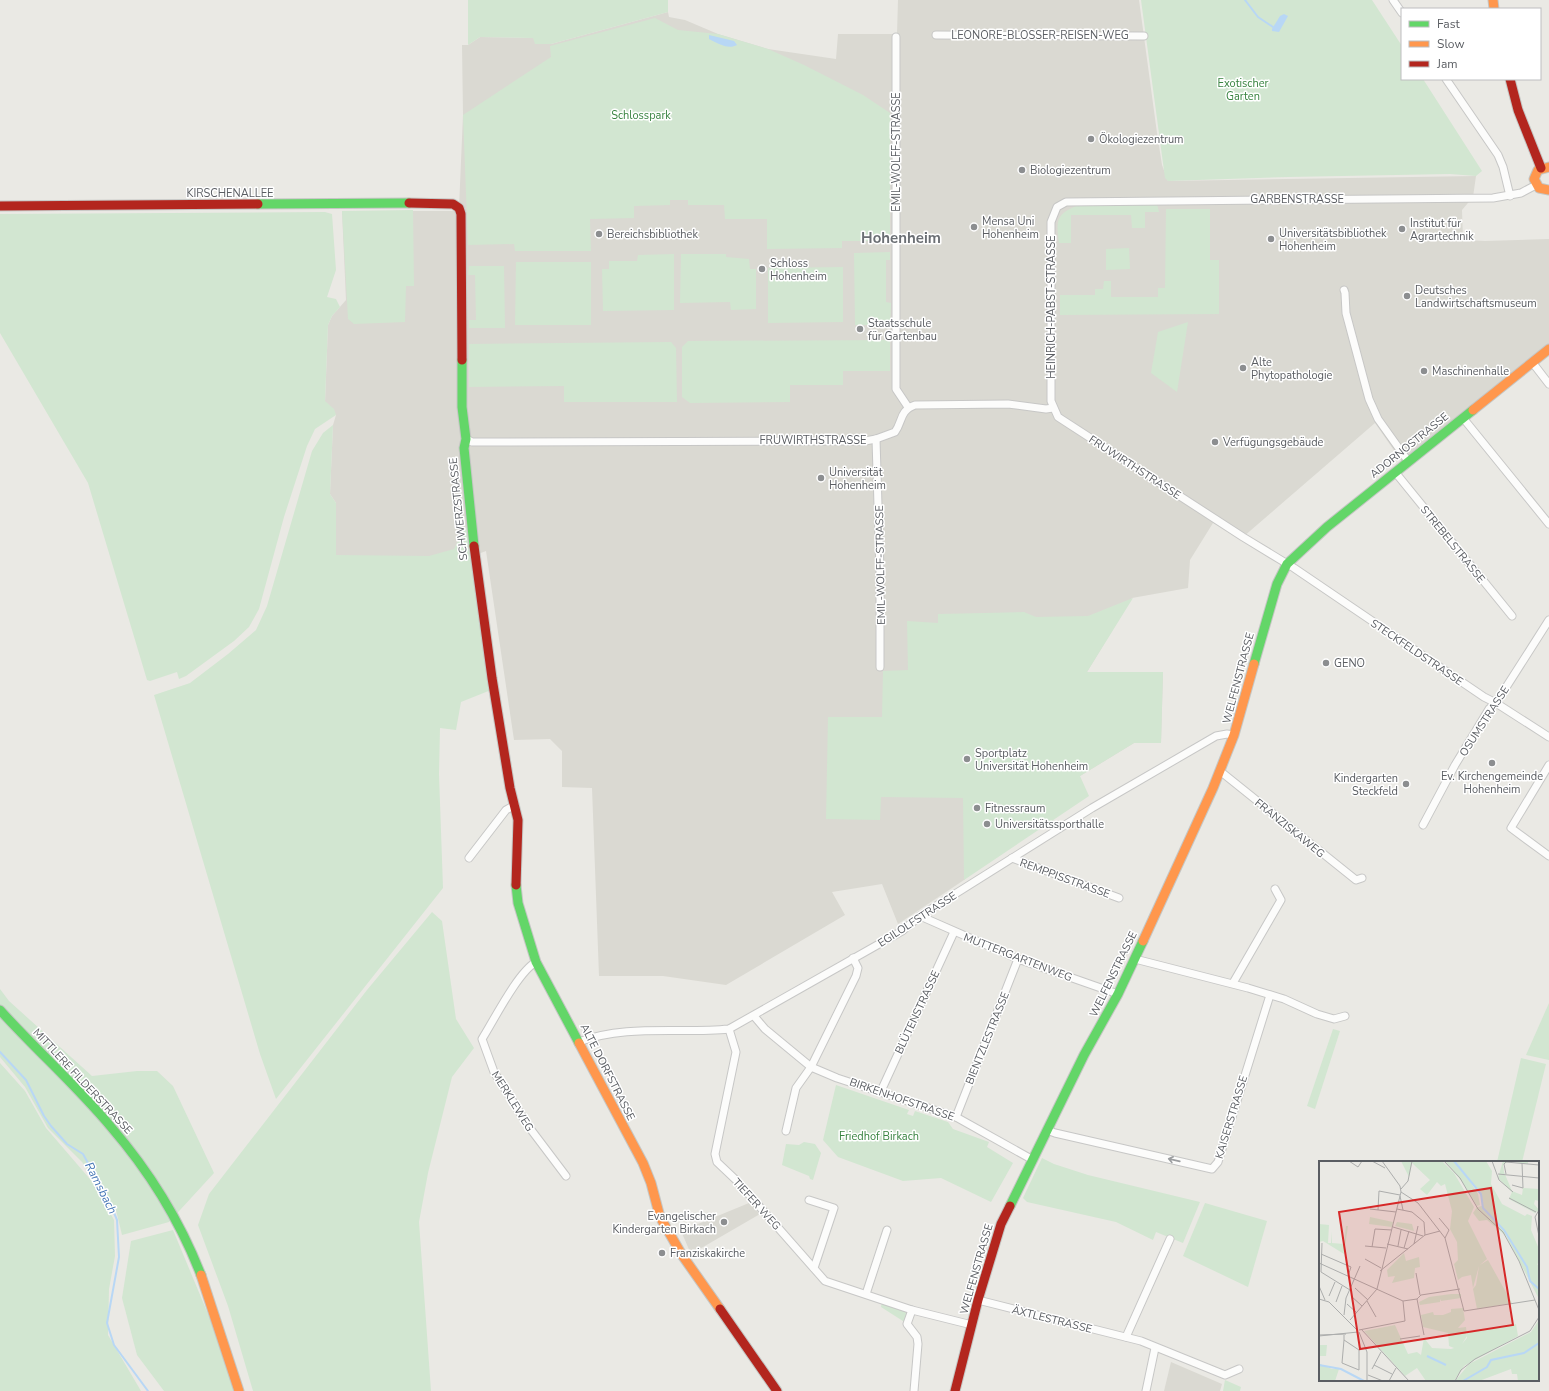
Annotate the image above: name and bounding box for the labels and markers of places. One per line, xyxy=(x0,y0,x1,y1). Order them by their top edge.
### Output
place label: Ökologiezentrum xyxy=(1099,132,1184,147)
marker: Ökologiezentrum xyxy=(1086,134,1096,144)
place label: Biologiezentrum xyxy=(1030,163,1111,178)
marker: Biologiezentrum xyxy=(1017,165,1027,175)
place label: Mensa Uni Hohenheim xyxy=(982,214,1039,242)
place label: Institut für Agrartechnik xyxy=(1410,216,1474,244)
marker: Mensa Uni Hohenheim xyxy=(969,222,979,232)
marker: Institut für Agrartechnik xyxy=(1397,224,1407,234)
place label: Universitätsbibliothek Hohenheim xyxy=(1279,226,1387,254)
place label: Bereichsbibliothek xyxy=(607,227,698,242)
marker: Bereichsbibliothek xyxy=(594,229,604,239)
marker: Universitätsbibliothek Hohenheim xyxy=(1266,234,1276,244)
place label: Schloss Hohenheim xyxy=(770,256,827,284)
marker: Schloss Hohenheim xyxy=(757,264,767,274)
place label: Deutsches Landwirtschaftsmuseum xyxy=(1415,283,1537,311)
marker: Deutsches Landwirtschaftsmuseum xyxy=(1402,291,1412,301)
place label: Staatsschule für Gartenbau xyxy=(868,316,937,344)
marker: Staatsschule für Gartenbau xyxy=(855,324,865,334)
place label: Alte Phytopathologie xyxy=(1251,355,1333,383)
marker: Alte Phytopathologie xyxy=(1238,363,1248,373)
place label: Maschinenhalle xyxy=(1432,364,1509,379)
marker: Maschinenhalle xyxy=(1419,366,1429,376)
place label: Verfügungsgebäude xyxy=(1222,435,1324,450)
marker: Verfügungsgebäude xyxy=(1210,437,1220,447)
place label: Universität Hohenheim xyxy=(829,465,886,493)
marker: Universität Hohenheim xyxy=(816,473,826,483)
place label: GENO xyxy=(1334,656,1365,671)
marker: GENO xyxy=(1321,658,1331,668)
place label: Sportplatz Universität Hohenheim xyxy=(975,746,1088,774)
marker: Sportplatz Universität Hohenheim xyxy=(962,754,972,764)
marker: Ev. Kirchengemeinde Hohenheim xyxy=(1487,758,1497,768)
place label: Ev. Kirchengemeinde Hohenheim xyxy=(1441,769,1543,797)
place label: Kindergarten Steckfeld xyxy=(1334,771,1398,799)
marker: Kindergarten Steckfeld xyxy=(1401,779,1411,789)
place label: Fitnessraum xyxy=(985,801,1045,816)
marker: Fitnessraum xyxy=(972,803,982,813)
place label: Universitätssporthalle xyxy=(995,817,1104,832)
marker: Universitätssporthalle xyxy=(982,819,992,829)
place label: Evangelischer Kindergarten Birkach xyxy=(612,1209,716,1237)
marker: Evangelischer Kindergarten Birkach xyxy=(719,1217,729,1227)
place label: Franziskakirche xyxy=(670,1246,745,1261)
marker: Franziskakirche xyxy=(657,1248,667,1258)

